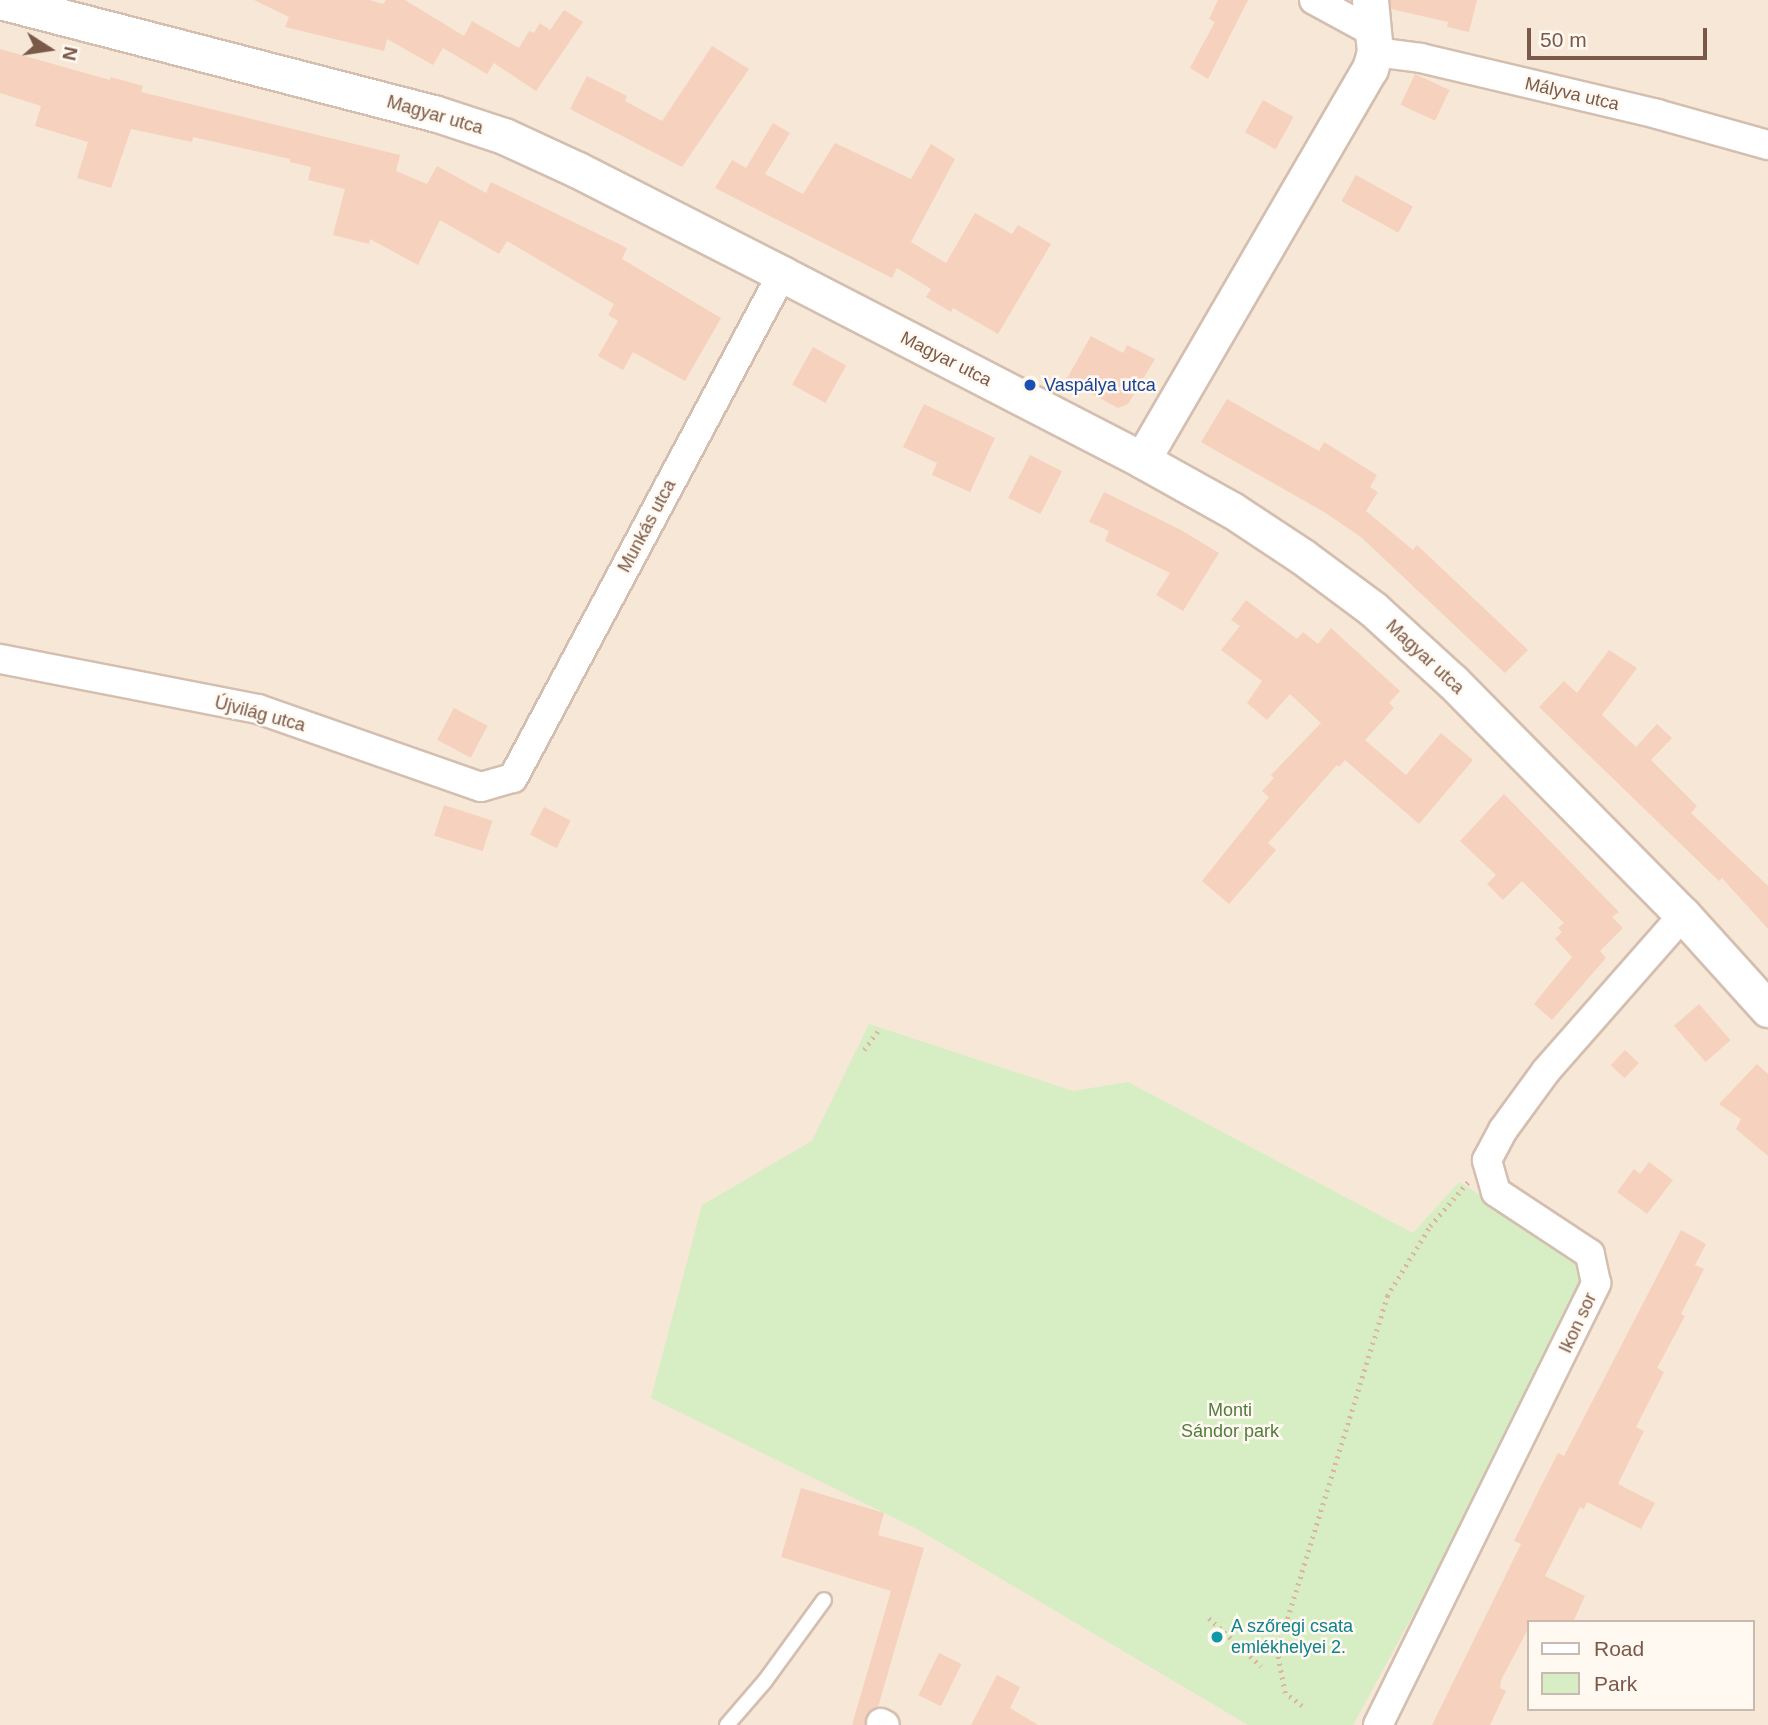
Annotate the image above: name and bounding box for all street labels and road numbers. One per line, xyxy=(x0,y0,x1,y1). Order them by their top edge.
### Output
street label: Mályva utca xyxy=(1523,73,1621,115)
street label: Magyar utca xyxy=(384,91,486,139)
street label: Magyar utca xyxy=(897,327,995,391)
street label: Munkás utca xyxy=(614,476,680,576)
street label: Magyar utca xyxy=(1381,615,1469,699)
street label: Újvilág utca xyxy=(212,692,308,736)
street label: Ikon sor xyxy=(1555,1289,1601,1357)

